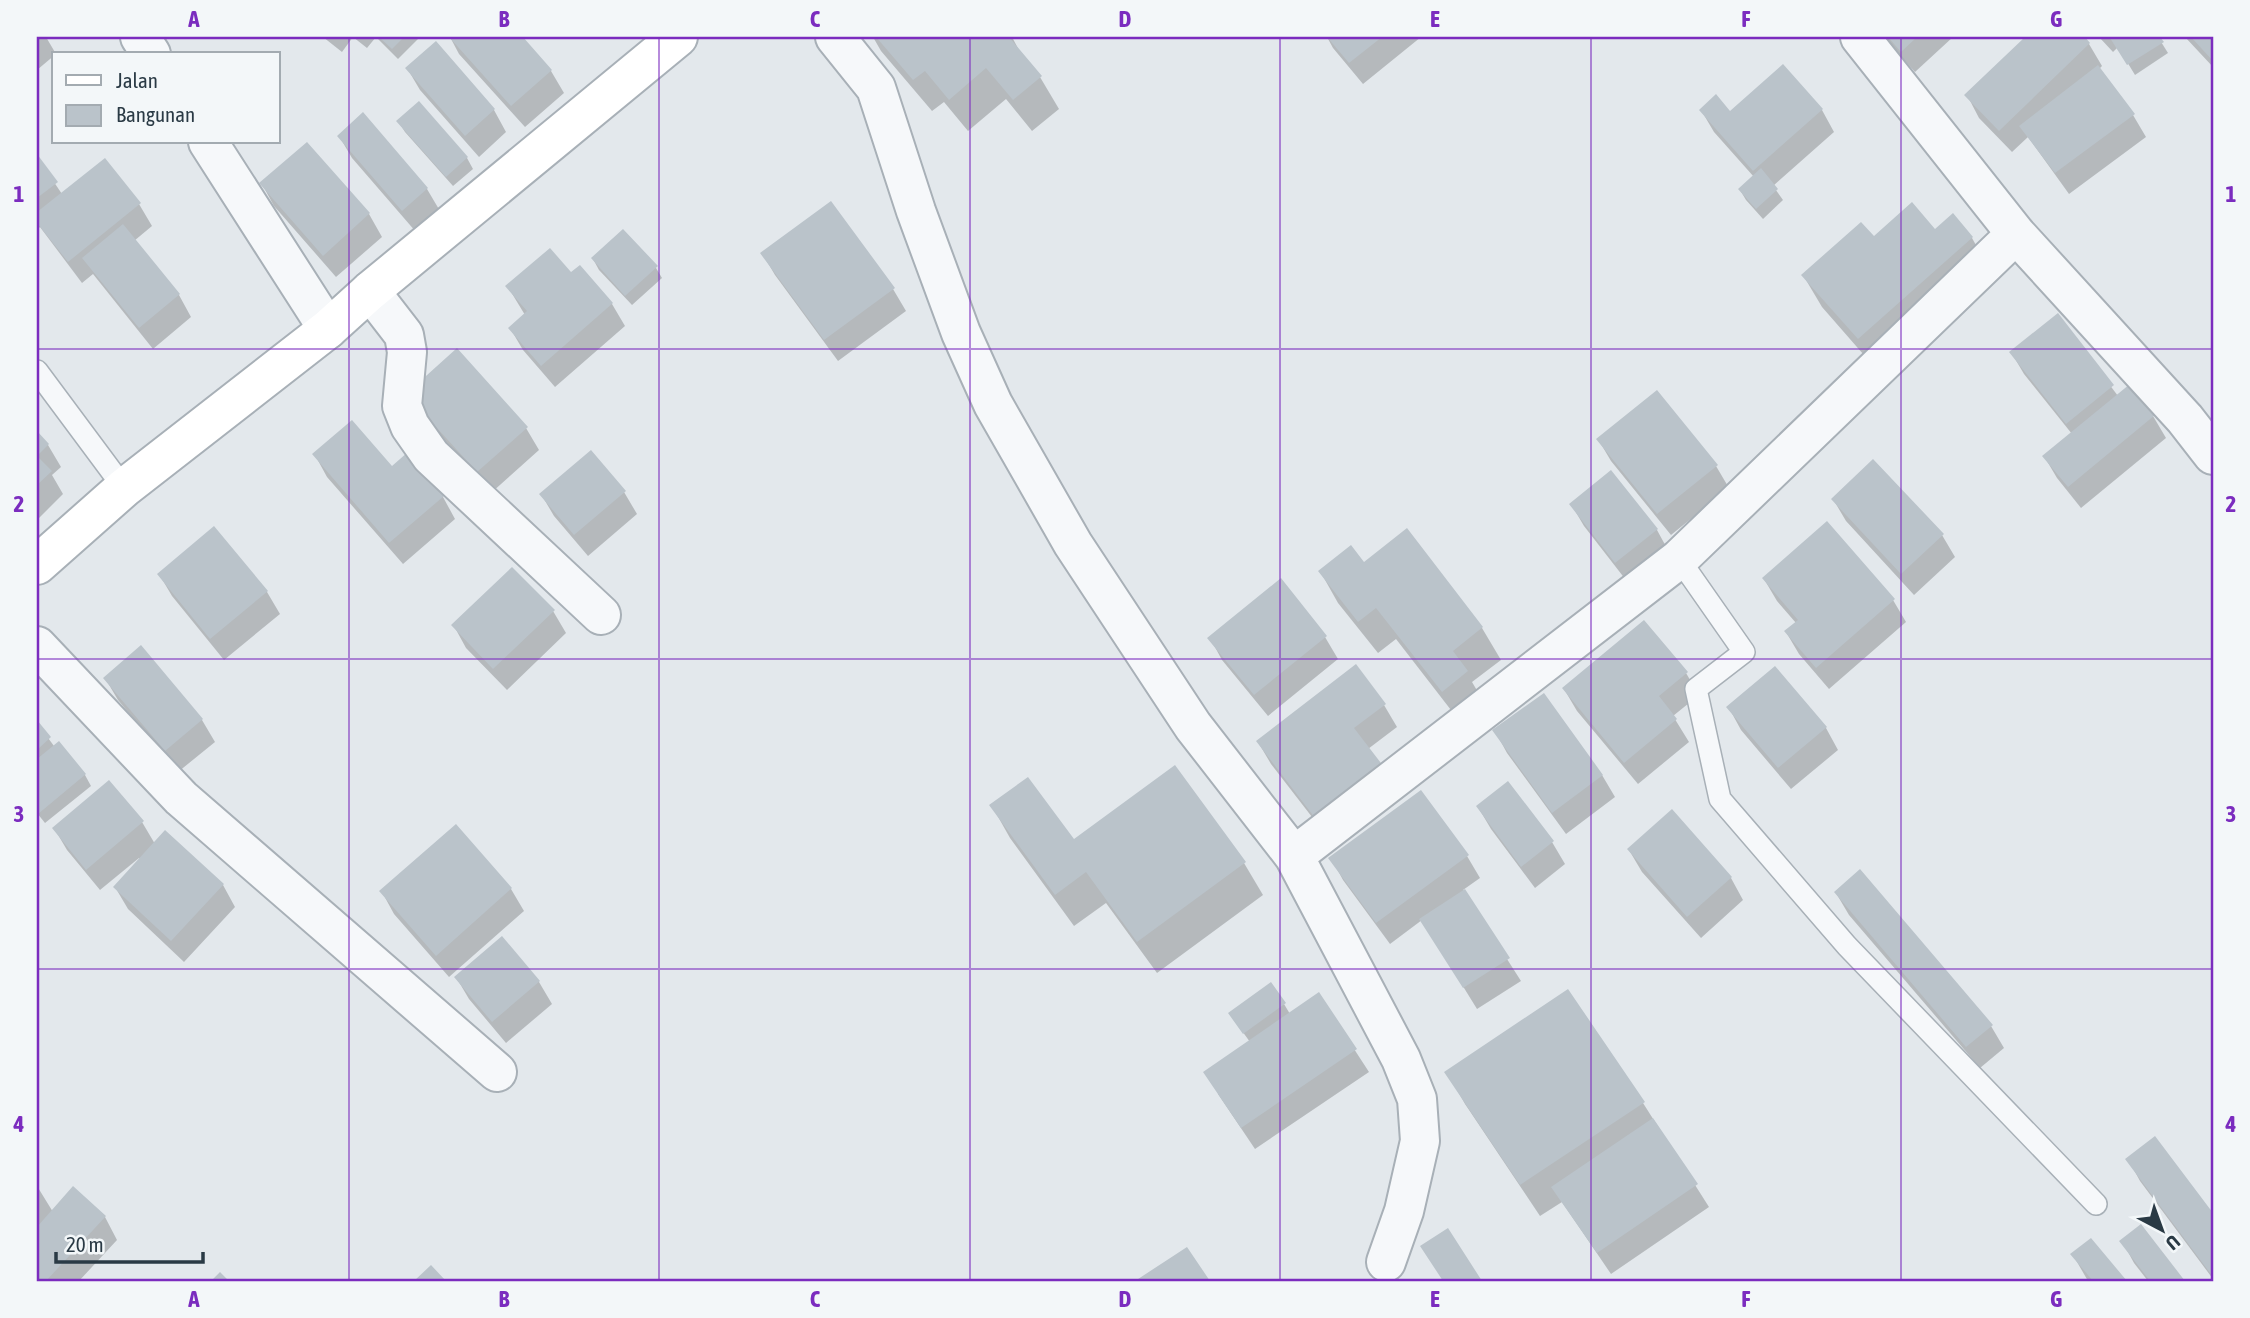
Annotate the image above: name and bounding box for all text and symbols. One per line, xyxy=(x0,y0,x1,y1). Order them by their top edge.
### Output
text: A xyxy=(187,6,200,32)
text: B xyxy=(499,6,510,32)
text: C xyxy=(810,6,821,32)
text: D xyxy=(1119,6,1132,32)
text: E xyxy=(1430,6,1440,32)
text: F xyxy=(1741,6,1751,32)
text: G xyxy=(2050,6,2062,32)
legend xyxy=(52,52,280,144)
text: Jalan xyxy=(116,68,158,92)
text: Bangunan xyxy=(116,102,195,126)
text: 1 xyxy=(14,181,25,207)
text: 1 xyxy=(2226,181,2237,207)
text: 2 xyxy=(14,491,24,517)
text: 2 xyxy=(2226,491,2236,517)
text: 3 xyxy=(14,801,24,827)
text: 3 xyxy=(2226,801,2236,827)
text: 4 xyxy=(13,1111,25,1137)
text: 4 xyxy=(2225,1111,2237,1137)
north arrow xyxy=(2128,1196,2198,1266)
scale bar xyxy=(56,1220,203,1264)
text: U xyxy=(2162,1231,2185,1255)
text: 20 m xyxy=(66,1232,104,1256)
text: A xyxy=(187,1286,200,1312)
text: B xyxy=(499,1286,510,1312)
text: C xyxy=(810,1286,821,1312)
text: D xyxy=(1119,1286,1132,1312)
text: E xyxy=(1430,1286,1440,1312)
text: F xyxy=(1741,1286,1751,1312)
text: G xyxy=(2050,1286,2062,1312)

